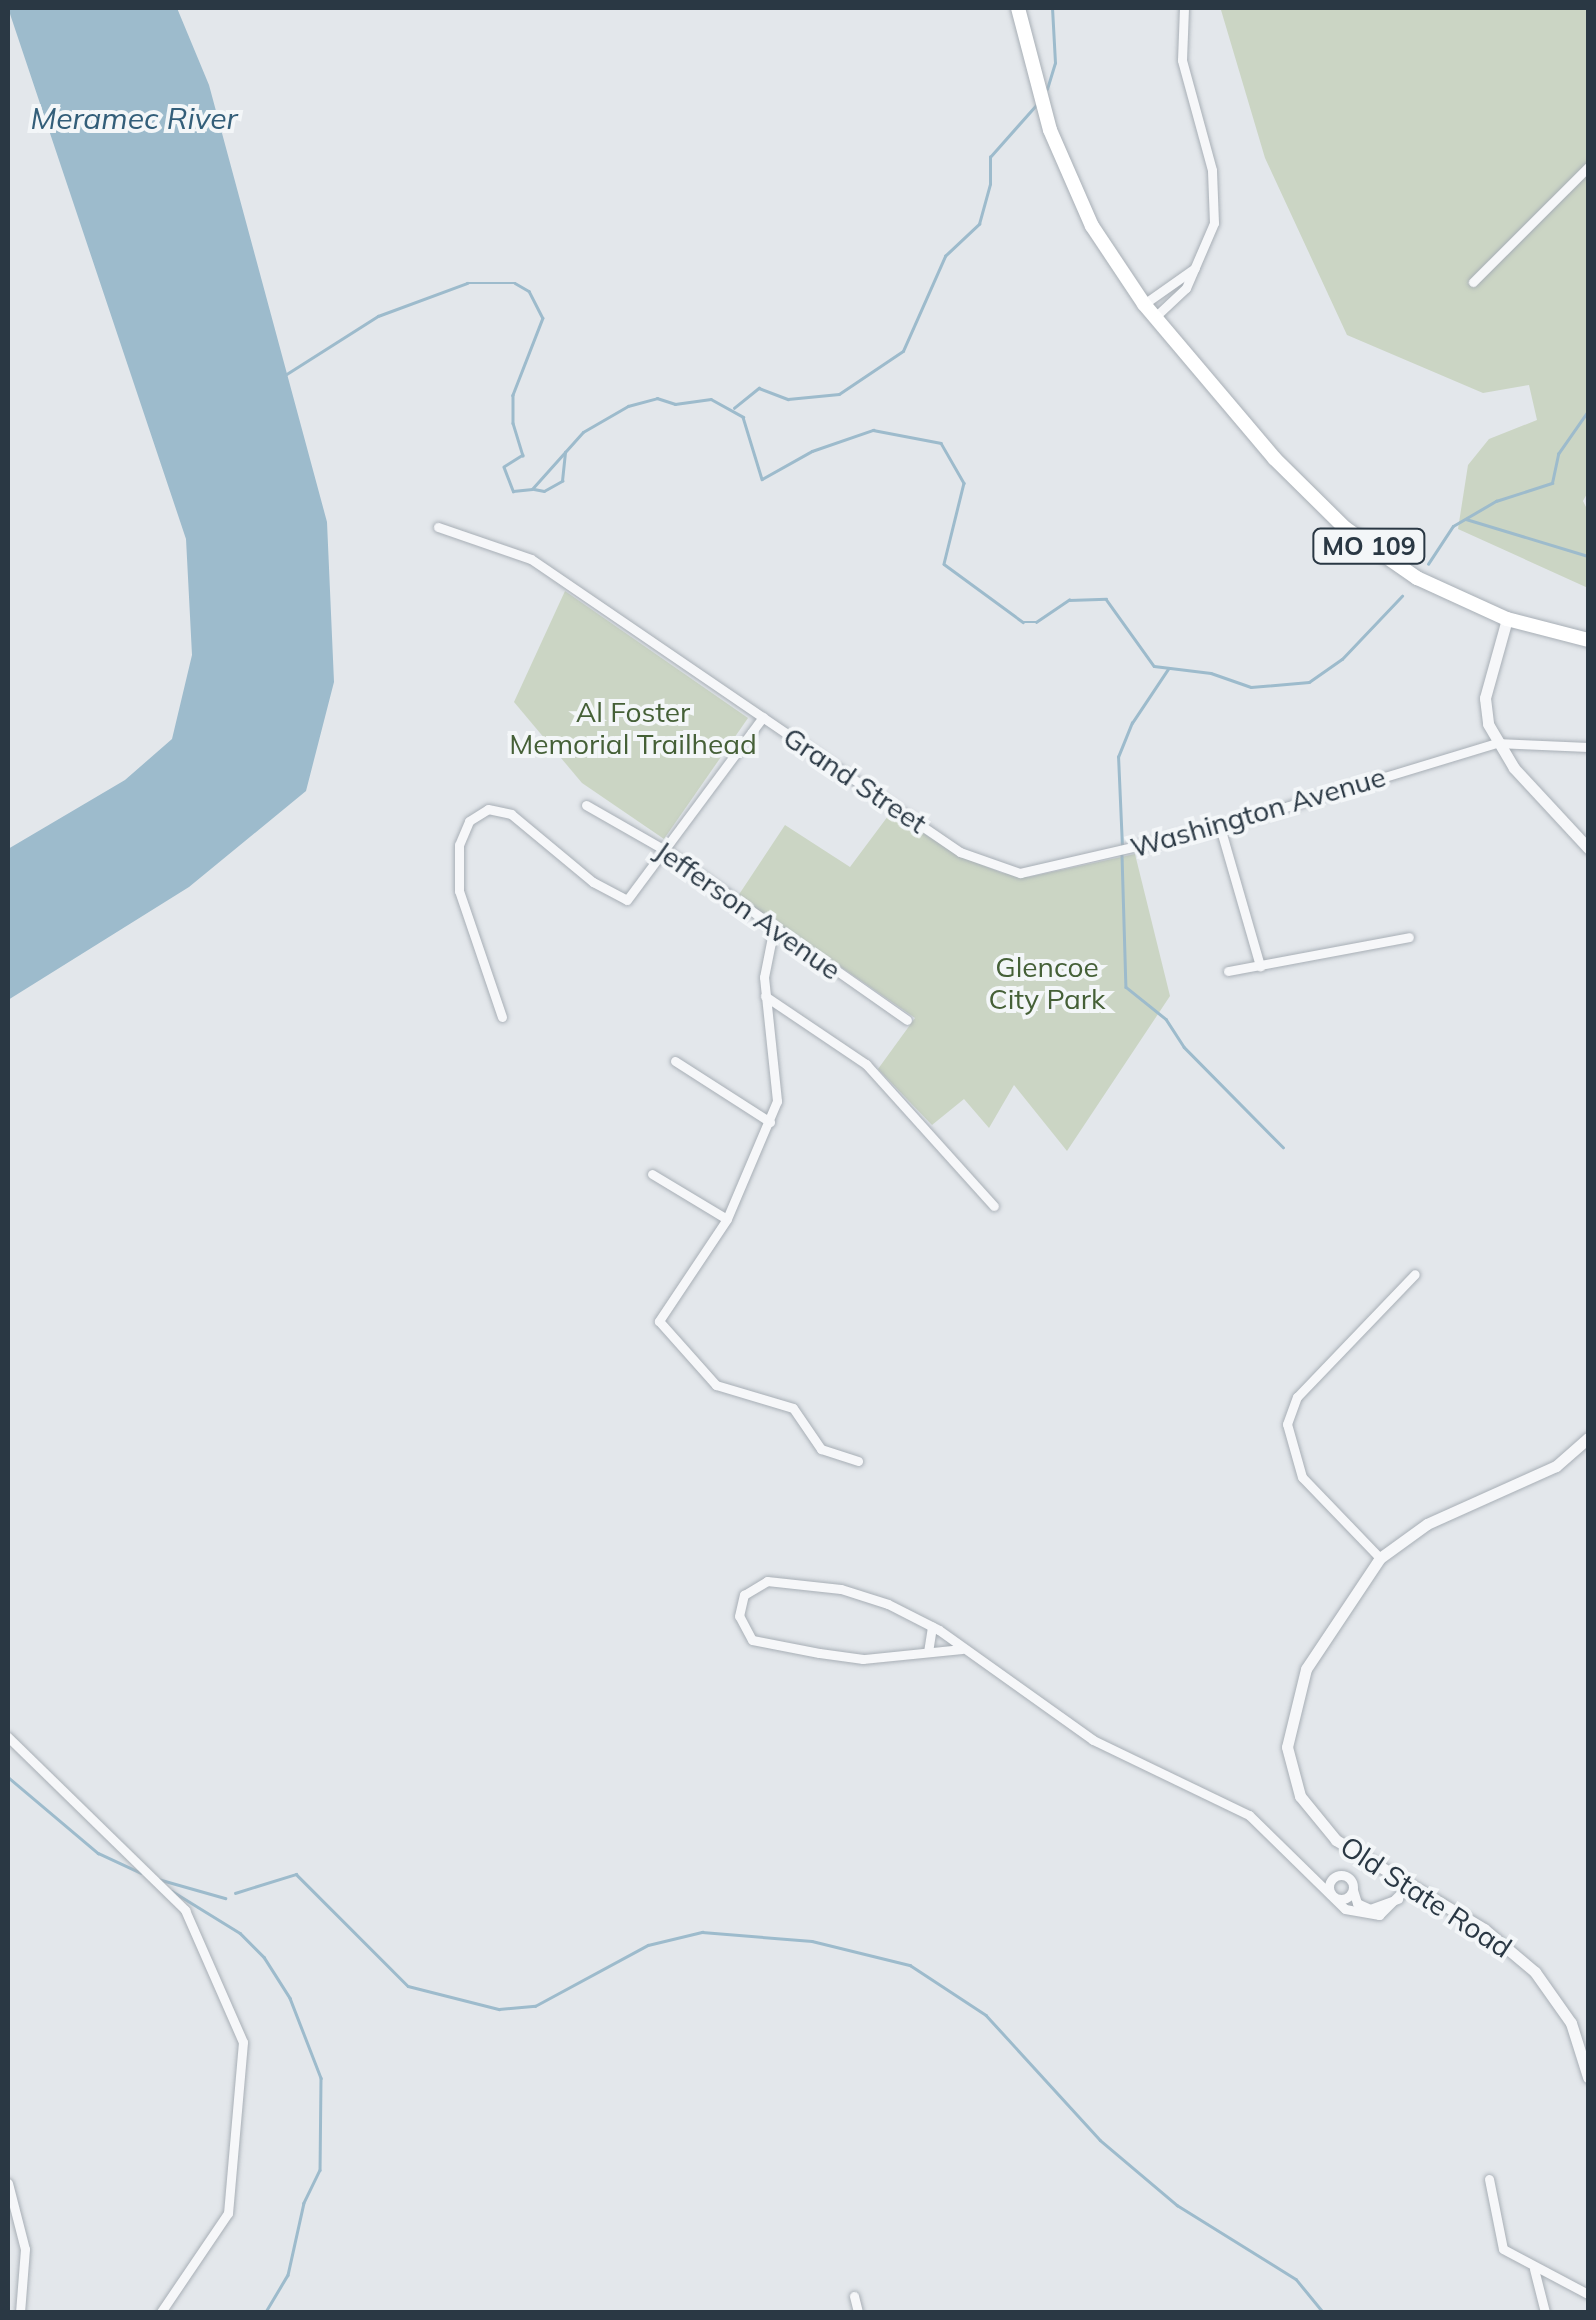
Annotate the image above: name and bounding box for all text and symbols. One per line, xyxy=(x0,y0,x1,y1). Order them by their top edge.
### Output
water label: Meramec River xyxy=(31,100,237,136)
road number: MO 109 xyxy=(1312,526,1426,566)
park label: Al Foster Memorial Trailhead xyxy=(509,695,757,761)
street label: Grand Street xyxy=(777,720,933,840)
street label: Washington Avenue xyxy=(1127,760,1389,864)
street label: Jefferson Avenue xyxy=(649,833,847,987)
park label: Glencoe City Park xyxy=(989,950,1105,1016)
street label: Old State Road xyxy=(1334,1829,1518,1965)

